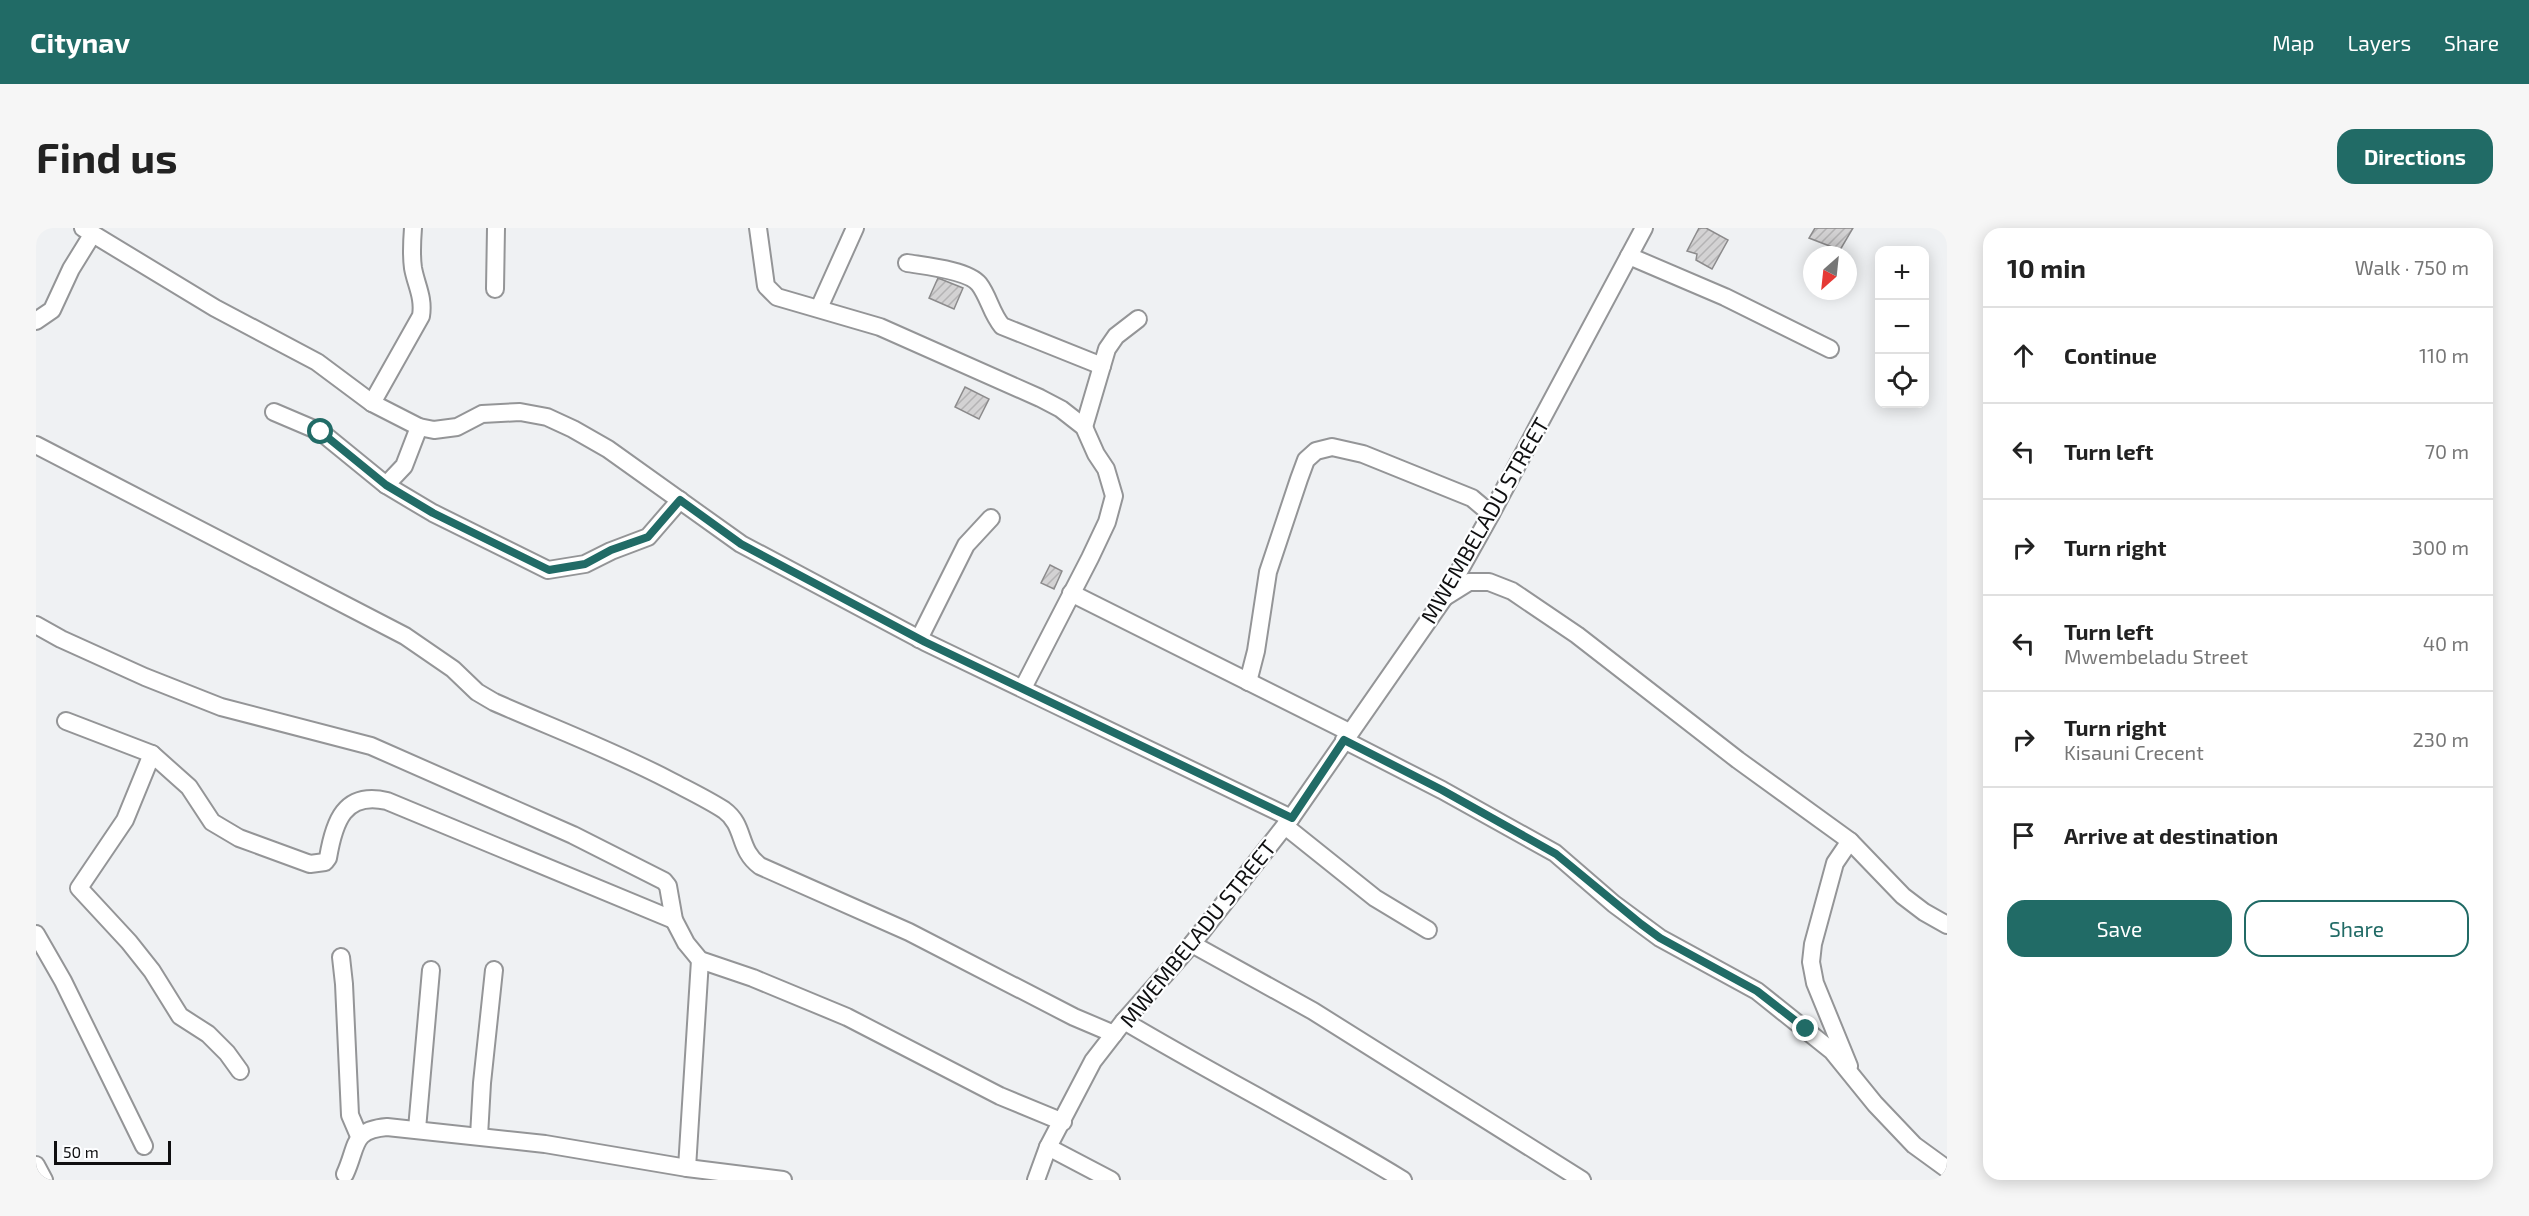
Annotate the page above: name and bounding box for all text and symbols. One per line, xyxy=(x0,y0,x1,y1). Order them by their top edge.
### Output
text: Citynav xyxy=(30,25,130,59)
text: Map xyxy=(2272,30,2314,55)
text: Layers xyxy=(2347,30,2411,55)
text: Share xyxy=(2444,30,2499,55)
button: Directions xyxy=(2337,129,2493,184)
text: Find us xyxy=(36,131,178,181)
north arrow xyxy=(1803,246,1857,300)
map controls xyxy=(1875,246,1929,408)
button: + xyxy=(1875,246,1929,300)
text: 10 min xyxy=(2007,252,2086,283)
text: Walk · 750 m xyxy=(2355,255,2469,279)
button: − xyxy=(1875,300,1929,354)
icon: ahead xyxy=(2007,339,2040,372)
text: Continue xyxy=(2064,342,2157,368)
text: 110 m xyxy=(2419,343,2469,367)
button: locate xyxy=(1875,354,1929,408)
street label: MWEMBELADU STREET xyxy=(1414,412,1554,627)
route start xyxy=(307,418,333,444)
icon: left xyxy=(2007,435,2040,468)
text: Turn left xyxy=(2064,438,2153,464)
text: 70 m xyxy=(2425,439,2469,463)
icon: right xyxy=(2007,531,2040,564)
text: Turn right xyxy=(2064,534,2166,560)
text: 300 m xyxy=(2412,535,2469,559)
text: Turn left xyxy=(2064,618,2153,644)
icon: left xyxy=(2007,627,2040,660)
text: 40 m xyxy=(2423,631,2469,655)
text: Mwembeladu Street xyxy=(2064,644,2248,668)
text: Turn right xyxy=(2064,714,2166,740)
icon: right xyxy=(2007,723,2040,756)
text: 230 m xyxy=(2413,727,2469,751)
text: Kisauni Crecent xyxy=(2064,740,2204,764)
icon: arrive xyxy=(2007,819,2040,852)
text: Arrive at destination xyxy=(2064,822,2278,848)
street label: MWEMBELADU STREET xyxy=(1114,834,1281,1032)
button: Save xyxy=(2007,900,2232,957)
button: Share xyxy=(2244,900,2469,957)
route end xyxy=(1792,1015,1818,1041)
scale bar xyxy=(54,1138,171,1166)
text: 50 m xyxy=(63,1142,99,1161)

